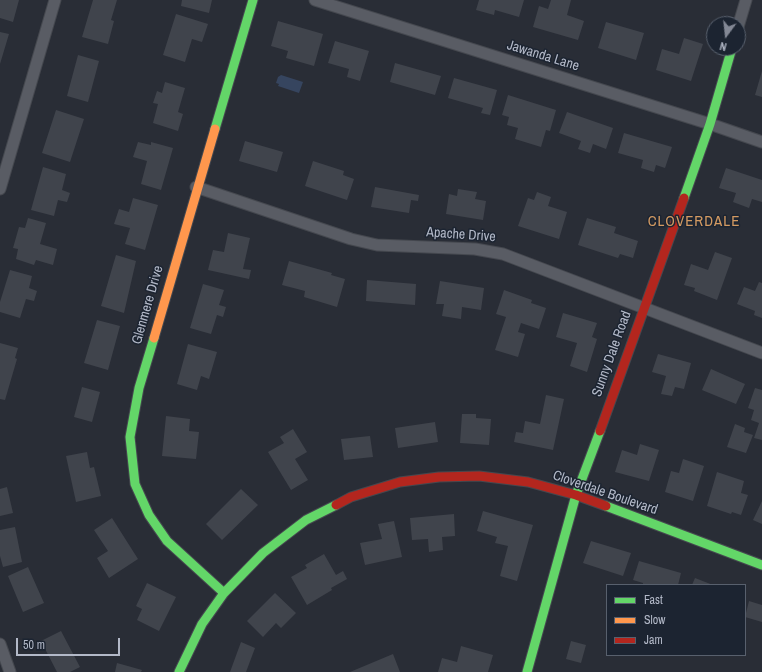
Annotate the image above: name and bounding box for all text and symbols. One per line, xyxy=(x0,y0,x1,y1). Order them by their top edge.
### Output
north arrow xyxy=(706,16,746,56)
street label: Jawanda Lane xyxy=(505,37,581,75)
text: N xyxy=(718,39,728,54)
district label: CLOVERDALE xyxy=(648,213,740,231)
street label: Apache Drive xyxy=(426,224,496,246)
street label: Glenmere Drive xyxy=(129,264,167,346)
street label: Sunny Dale Road xyxy=(589,309,635,399)
street label: Cloverdale Boulevard xyxy=(550,467,660,519)
legend xyxy=(606,584,746,656)
text: Fast xyxy=(644,592,663,608)
text: Slow xyxy=(644,612,665,628)
scale bar xyxy=(18,630,122,656)
text: Jam xyxy=(644,632,663,648)
text: 50 m xyxy=(23,637,45,653)

